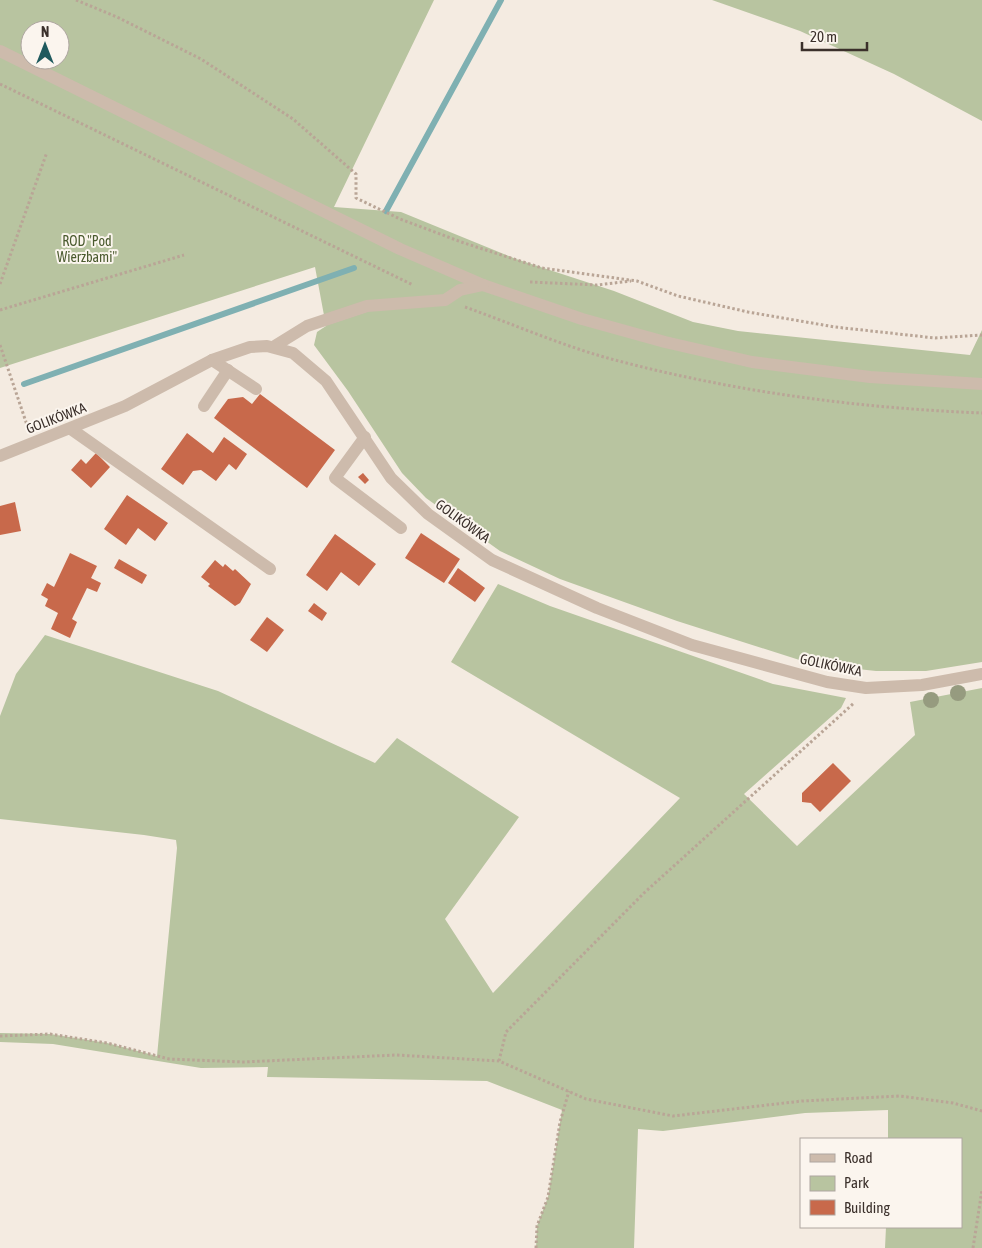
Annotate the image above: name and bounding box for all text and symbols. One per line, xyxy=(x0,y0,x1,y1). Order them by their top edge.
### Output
north arrow xyxy=(20,20,70,70)
scale bar xyxy=(802,20,867,52)
text: N xyxy=(41,24,49,40)
text: 20 m xyxy=(810,28,837,45)
park label: ROD "Pod Wierzbami" xyxy=(57,233,117,265)
street label: GOLIKÓWKA xyxy=(24,399,88,437)
street label: GOLIKÓWKA xyxy=(433,496,493,546)
street label: GOLIKÓWKA xyxy=(799,651,864,679)
legend xyxy=(800,1138,962,1228)
text: Road xyxy=(844,1149,873,1166)
text: Park xyxy=(844,1174,869,1191)
text: Building xyxy=(844,1199,890,1216)

